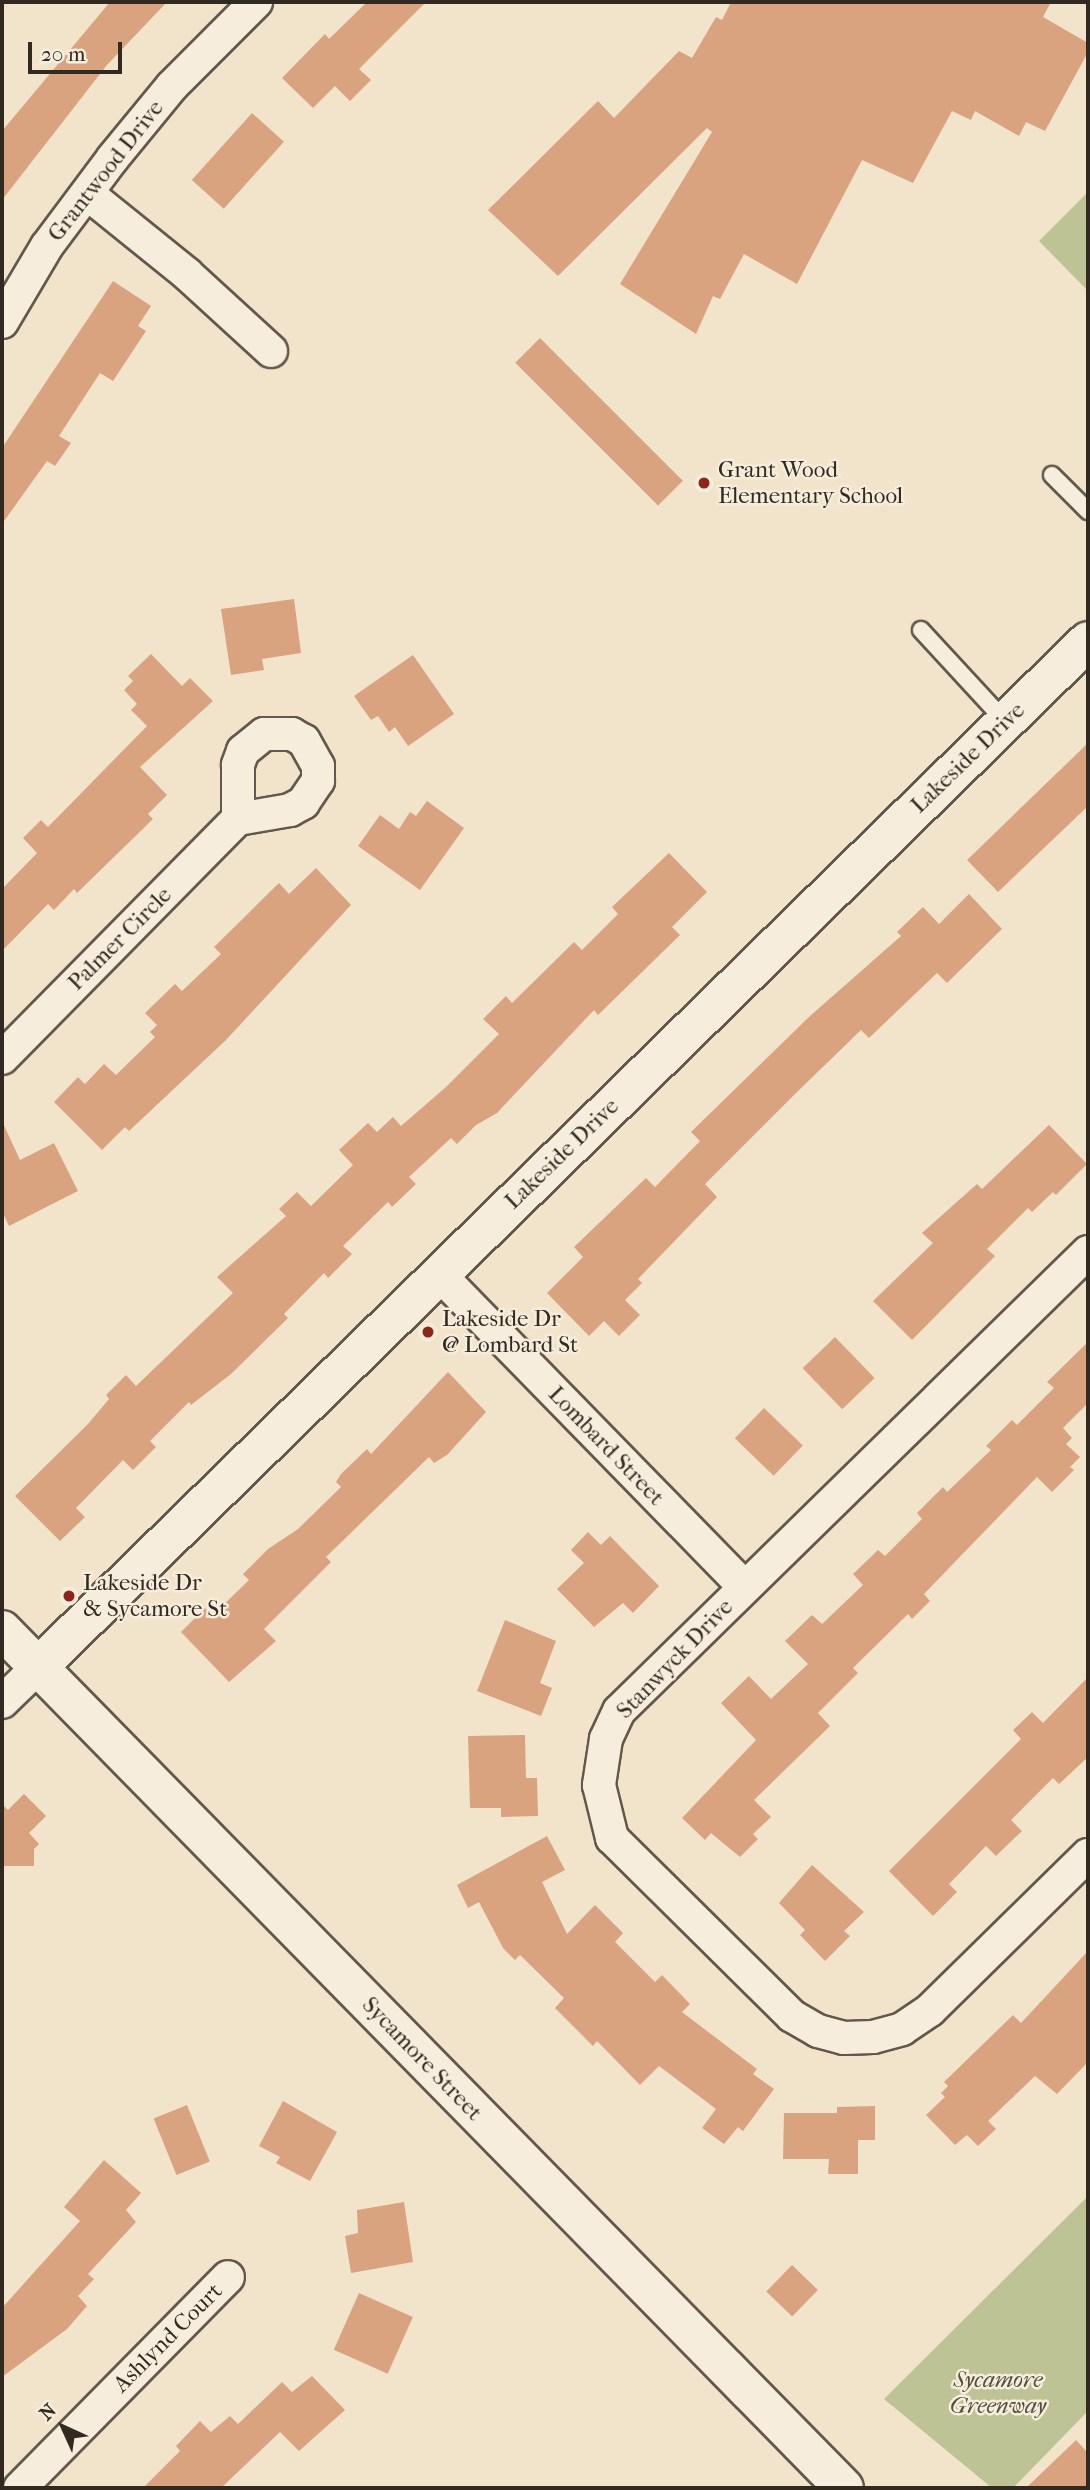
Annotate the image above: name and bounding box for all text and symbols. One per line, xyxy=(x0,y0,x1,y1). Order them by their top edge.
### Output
scale bar xyxy=(32,28,126,72)
text: 20 m xyxy=(41,42,85,66)
street label: Grantwood Drive xyxy=(42,95,170,247)
place label: Grant Wood Elementary School xyxy=(718,456,903,510)
marker: Grant Wood Elementary School xyxy=(696,475,712,491)
street label: Lakeside Drive xyxy=(905,697,1031,819)
street label: Palmer Circle xyxy=(62,881,178,997)
street label: Lakeside Drive xyxy=(499,1093,625,1215)
place label: Lakeside Dr @ Lombard St xyxy=(442,1305,578,1359)
marker: Lakeside Dr @ Lombard St xyxy=(420,1324,436,1340)
street label: Lombard Street xyxy=(542,1381,670,1511)
place label: Lakeside Dr & Sycamore St xyxy=(83,1569,227,1623)
marker: Lakeside Dr & Sycamore St xyxy=(61,1588,77,1604)
street label: Stanwyck Drive xyxy=(611,1593,739,1725)
street label: Sycamore Street xyxy=(356,1991,488,2127)
street label: Ashlynd Court xyxy=(108,2278,228,2398)
park label: Sycamore Greenway xyxy=(950,2366,1046,2420)
north arrow xyxy=(28,2392,98,2462)
text: N xyxy=(35,2399,61,2425)

